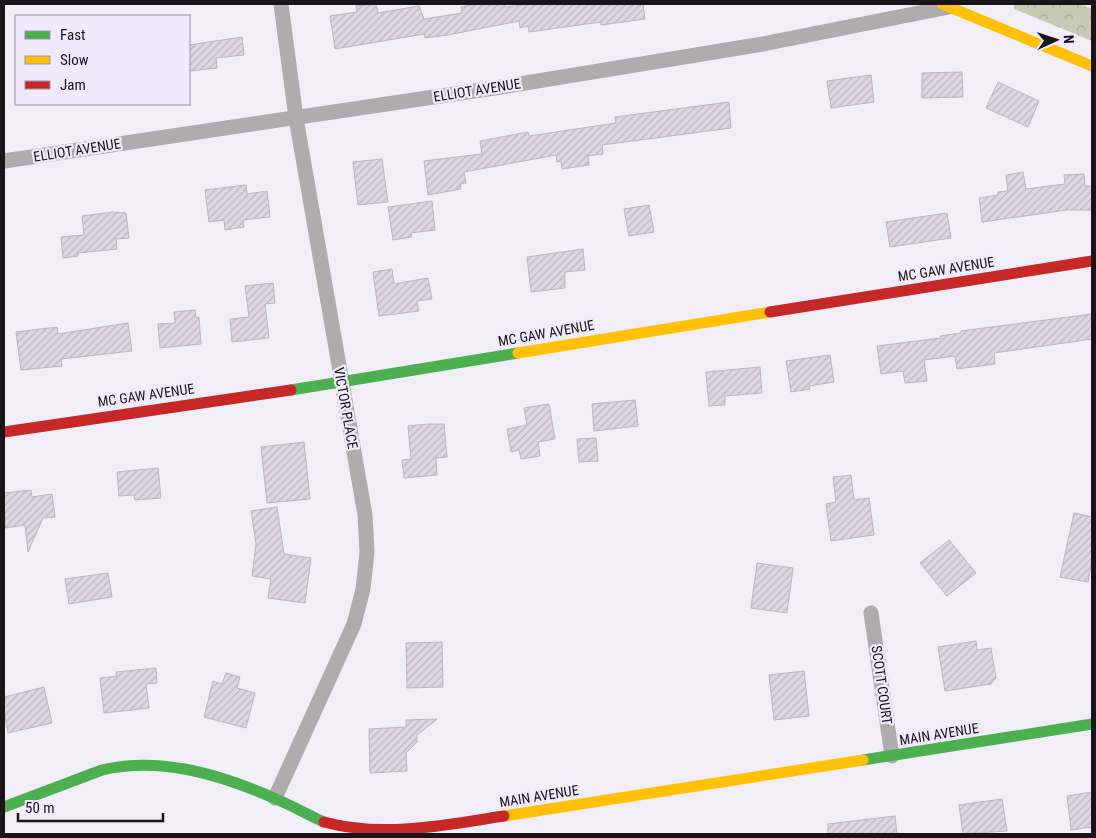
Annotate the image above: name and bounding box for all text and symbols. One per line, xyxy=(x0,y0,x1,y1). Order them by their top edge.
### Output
legend xyxy=(15,15,190,105)
north arrow xyxy=(1031,15,1081,65)
text: Fast xyxy=(60,26,85,44)
text: N xyxy=(1061,35,1077,44)
text: Slow xyxy=(60,51,89,69)
street label: ELLIOT AVENUE xyxy=(432,75,522,105)
text: Jam xyxy=(60,76,86,94)
street label: ELLIOT AVENUE xyxy=(32,135,122,165)
street label: MC GAW AVENUE xyxy=(897,253,995,285)
street label: MC GAW AVENUE xyxy=(497,317,595,349)
street label: VICTOR PLACE xyxy=(331,366,361,450)
street label: MC GAW AVENUE xyxy=(97,380,195,410)
street label: SCOTT COURT xyxy=(869,645,895,725)
street label: MAIN AVENUE xyxy=(898,720,980,748)
street label: MAIN AVENUE xyxy=(498,782,580,810)
scale bar xyxy=(18,790,162,822)
text: 50 m xyxy=(25,799,55,817)

